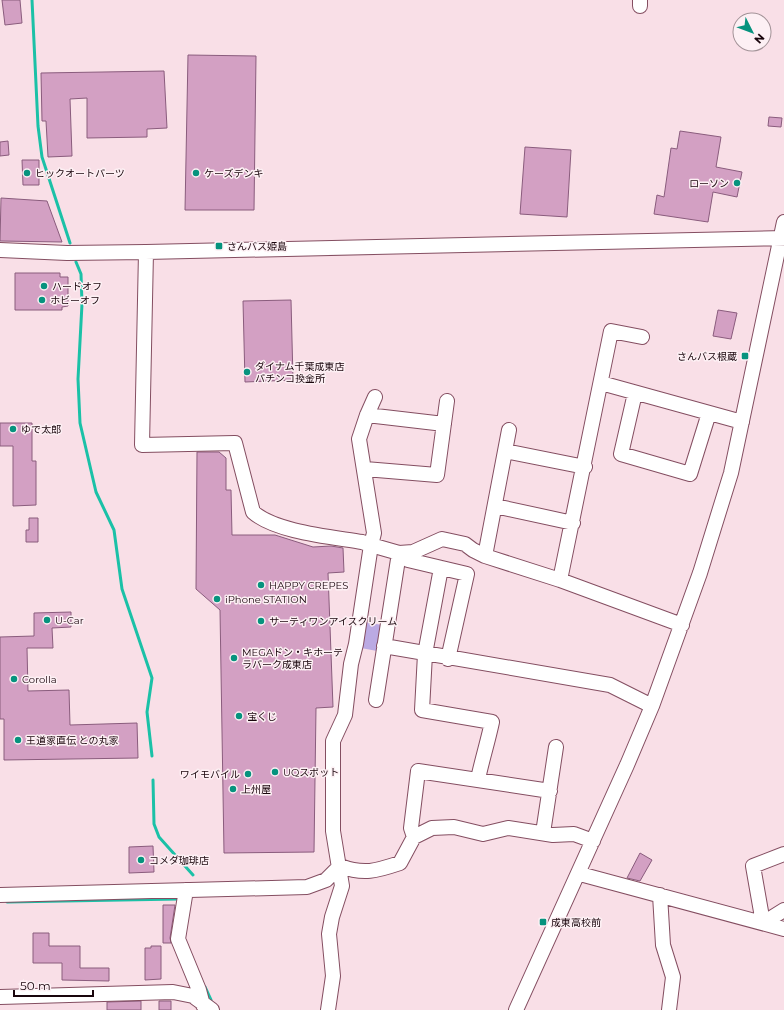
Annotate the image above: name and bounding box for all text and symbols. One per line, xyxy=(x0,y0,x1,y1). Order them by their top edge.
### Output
north arrow xyxy=(732,12,772,52)
text: N xyxy=(751,31,768,47)
place label: ヒックオートパーツ xyxy=(35,167,125,180)
place label: ケーズデンキ xyxy=(204,167,264,180)
marker: ヒックオートパーツ xyxy=(22,168,32,178)
marker: ケーズデンキ xyxy=(191,168,201,178)
place label: ローソン xyxy=(689,177,729,190)
marker: ローソン xyxy=(732,178,742,188)
place label: さんバス姫島 xyxy=(227,240,287,253)
marker: さんバス姫島 xyxy=(214,241,224,251)
place label: ハードオフ xyxy=(52,280,102,293)
marker: ハードオフ xyxy=(39,281,49,291)
place label: ホビーオフ xyxy=(50,294,100,307)
marker: ホビーオフ xyxy=(37,295,47,305)
place label: さんバス根蔵 xyxy=(677,350,737,363)
marker: さんバス根蔵 xyxy=(740,351,750,361)
place label: ダイナム千葉成東店 パチンコ換金所 xyxy=(255,360,345,385)
marker: ダイナム千葉成東店 パチンコ換金所 xyxy=(242,367,252,377)
place label: ゆで太郎 xyxy=(21,423,61,436)
marker: ゆで太郎 xyxy=(8,424,18,434)
place label: HAPPY CREPES xyxy=(269,579,348,592)
marker: HAPPY CREPES xyxy=(256,580,266,590)
place label: iPhone STATION xyxy=(225,593,307,606)
marker: iPhone STATION xyxy=(212,594,222,604)
place label: U-Car xyxy=(55,614,84,627)
marker: U-Car xyxy=(42,615,52,625)
place label: サーティワンアイスクリーム xyxy=(269,615,397,628)
marker: サーティワンアイスクリーム xyxy=(256,616,266,626)
place label: MEGAドン・キホーテ ラパーク成東店 xyxy=(242,646,343,671)
marker: MEGAドン・キホーテ ラパーク成東店 xyxy=(229,653,239,663)
place label: Corolla xyxy=(22,673,57,686)
marker: Corolla xyxy=(9,674,19,684)
place label: 宝くじ xyxy=(247,710,277,723)
marker: 宝くじ xyxy=(234,711,244,721)
place label: 王道家直伝 との丸家 xyxy=(26,734,119,747)
marker: 王道家直伝 との丸家 xyxy=(13,735,23,745)
place label: UQスポット xyxy=(283,766,339,779)
marker: UQスポット xyxy=(270,767,280,777)
place label: ワイモバイル xyxy=(180,768,240,781)
marker: ワイモバイル xyxy=(243,769,253,779)
place label: 上州屋 xyxy=(241,783,271,796)
marker: 上州屋 xyxy=(228,784,238,794)
place label: コメダ珈琲店 xyxy=(149,854,209,867)
marker: コメダ珈琲店 xyxy=(136,855,146,865)
place label: 成東高校前 xyxy=(551,916,601,929)
marker: 成東高校前 xyxy=(538,917,548,927)
scale bar xyxy=(14,972,93,998)
text: 50 m xyxy=(20,978,51,993)

